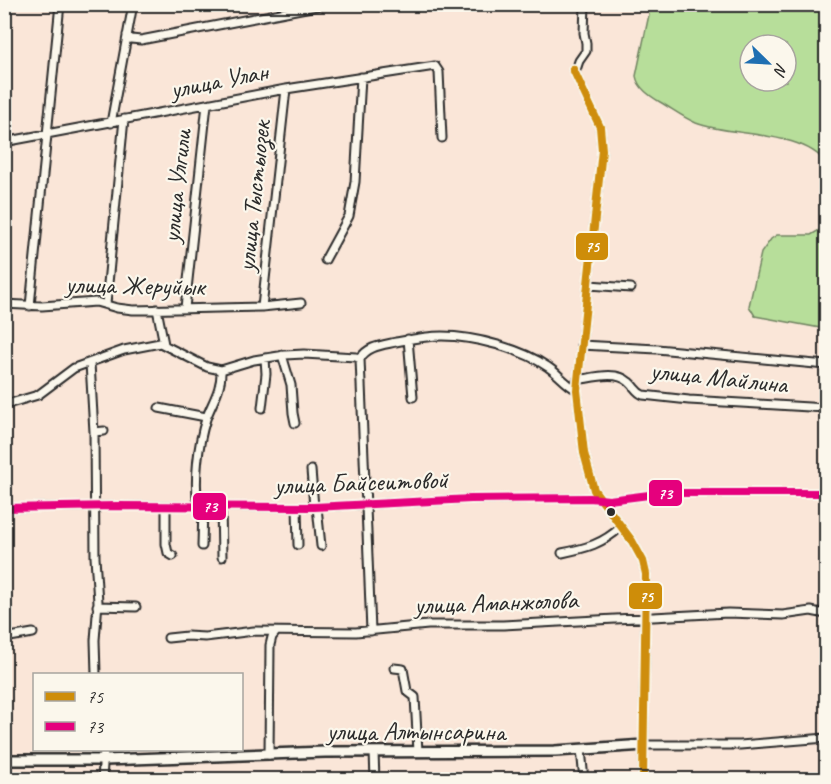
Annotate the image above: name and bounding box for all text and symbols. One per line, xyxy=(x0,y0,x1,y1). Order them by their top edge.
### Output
north arrow xyxy=(738,33,798,93)
street label: улица Улан xyxy=(165,55,272,107)
text: N xyxy=(768,60,792,80)
street label: улица Тыстыозек xyxy=(229,116,279,275)
street label: улица Улгили xyxy=(154,126,199,246)
line badge: 75 xyxy=(575,232,609,261)
text: 75 xyxy=(585,237,601,257)
street label: улица Жеруйык xyxy=(63,268,207,303)
street label: улица Майлина xyxy=(647,354,791,401)
street label: улица Байсеитовой xyxy=(272,463,451,502)
line badge: 73 xyxy=(648,479,683,507)
text: 73 xyxy=(658,484,674,504)
line badge: 73 xyxy=(192,492,227,521)
text: 73 xyxy=(203,497,219,517)
unlabelled marker xyxy=(605,506,617,518)
line badge: 75 xyxy=(628,582,663,610)
street label: улица Аманжолова xyxy=(412,583,580,622)
text: 75 xyxy=(639,587,655,607)
legend xyxy=(33,673,243,751)
text: 75 xyxy=(87,686,104,708)
street label: улица Алтынсарина xyxy=(325,715,508,748)
text: 73 xyxy=(87,716,105,738)

